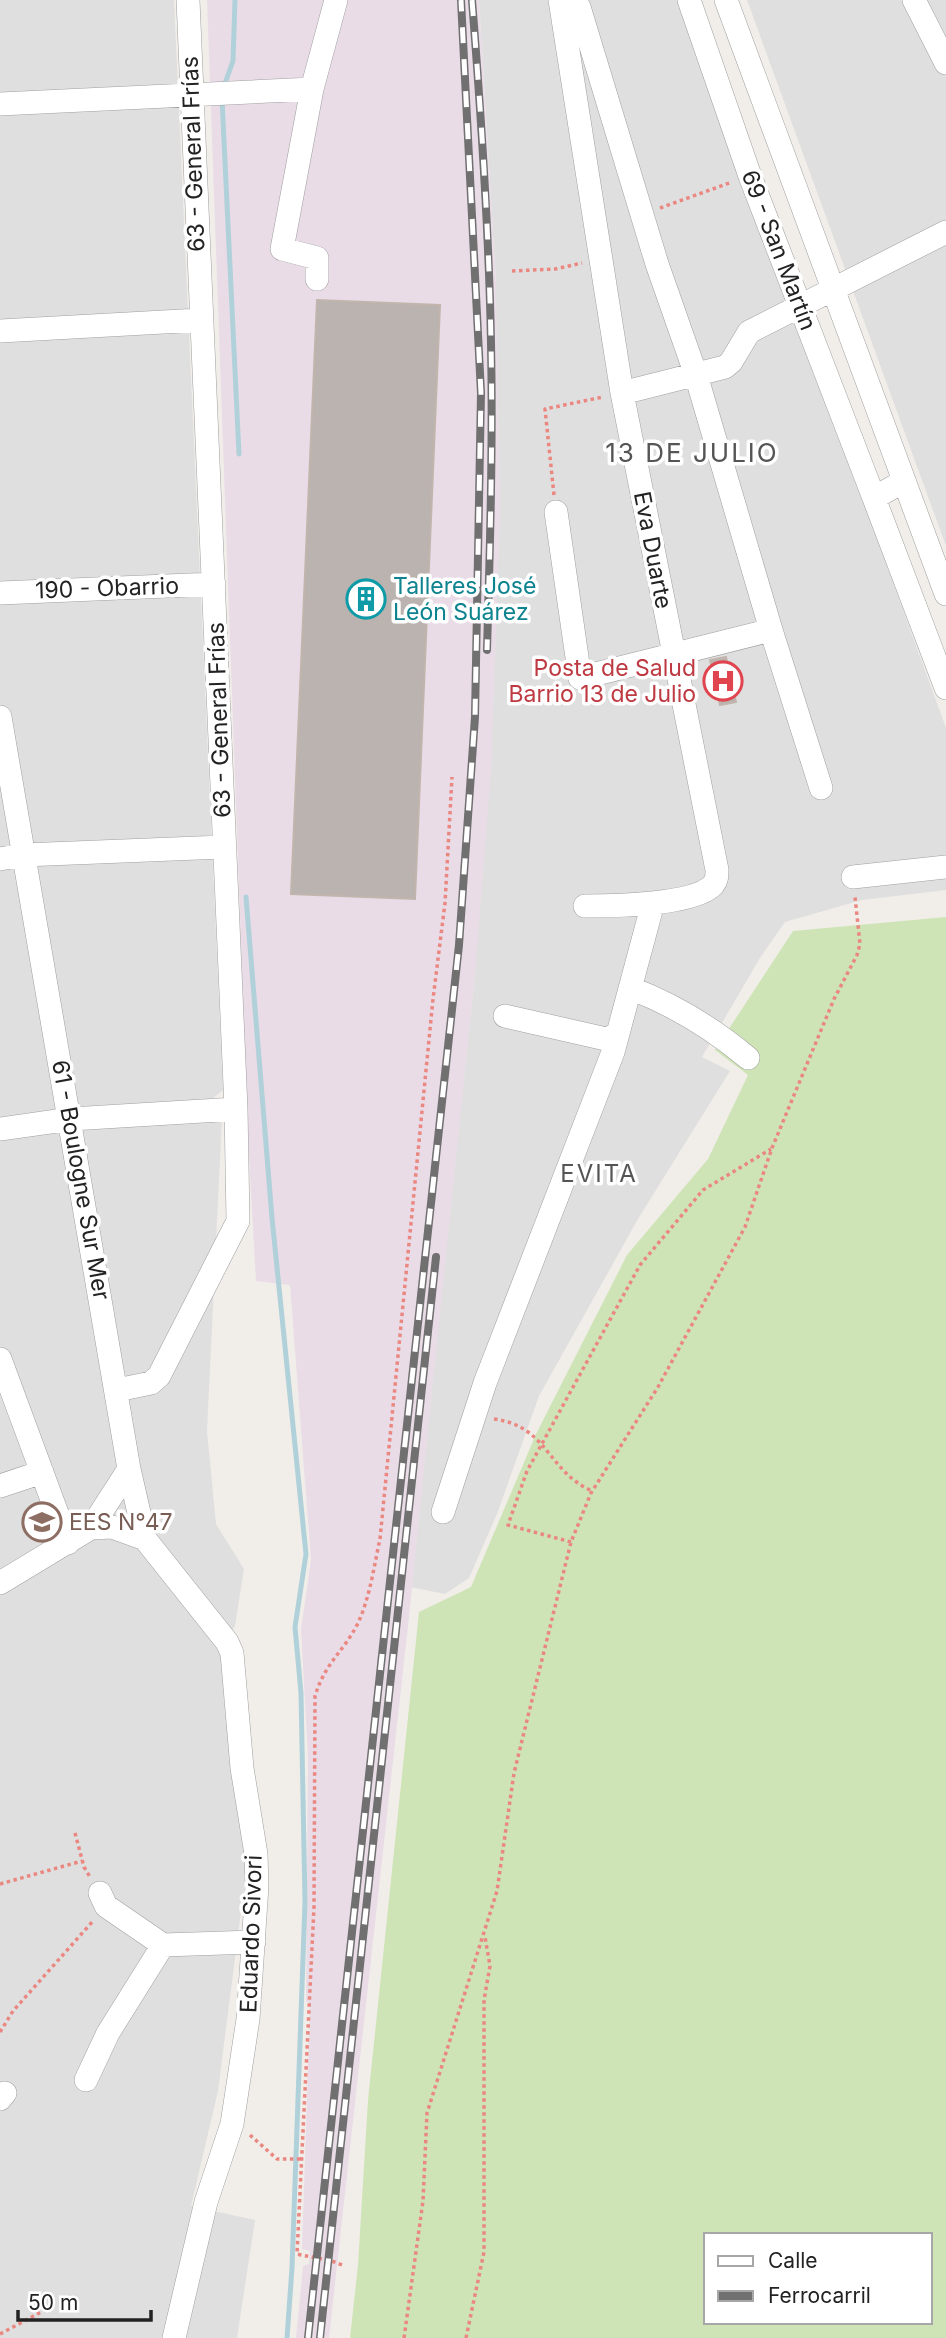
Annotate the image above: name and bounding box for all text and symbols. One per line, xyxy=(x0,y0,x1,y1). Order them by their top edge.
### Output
street label: 63 - General Frías xyxy=(176,56,210,252)
street label: 69 - San Martín xyxy=(736,166,822,334)
district label: 13 DE JULIO xyxy=(605,437,779,468)
street label: Eva Duarte xyxy=(628,489,678,611)
street label: 190 - Obarrio xyxy=(35,571,179,605)
place label: Talleres José León Suárez xyxy=(393,572,536,626)
building icon: Talleres José León Suárez xyxy=(345,578,387,620)
street label: 63 - General Frías xyxy=(202,622,236,818)
place label: Posta de Salud Barrio 13 de Julio xyxy=(509,654,696,708)
hospital icon: Posta de Salud Barrio 13 de Julio xyxy=(702,660,744,702)
street label: 61 - Boulogne Sur Mer xyxy=(46,1058,116,1302)
district label: EVITA xyxy=(560,1159,638,1188)
school or university icon: EES N°47 xyxy=(21,1501,63,1543)
place label: EES N°47 xyxy=(69,1508,173,1536)
street label: Eduardo Sivori xyxy=(234,1854,268,2014)
legend xyxy=(704,2233,932,2324)
text: Calle xyxy=(768,2248,818,2273)
scale bar xyxy=(18,2278,150,2322)
text: Ferrocarril xyxy=(768,2283,871,2308)
text: 50 m xyxy=(28,2290,78,2315)

